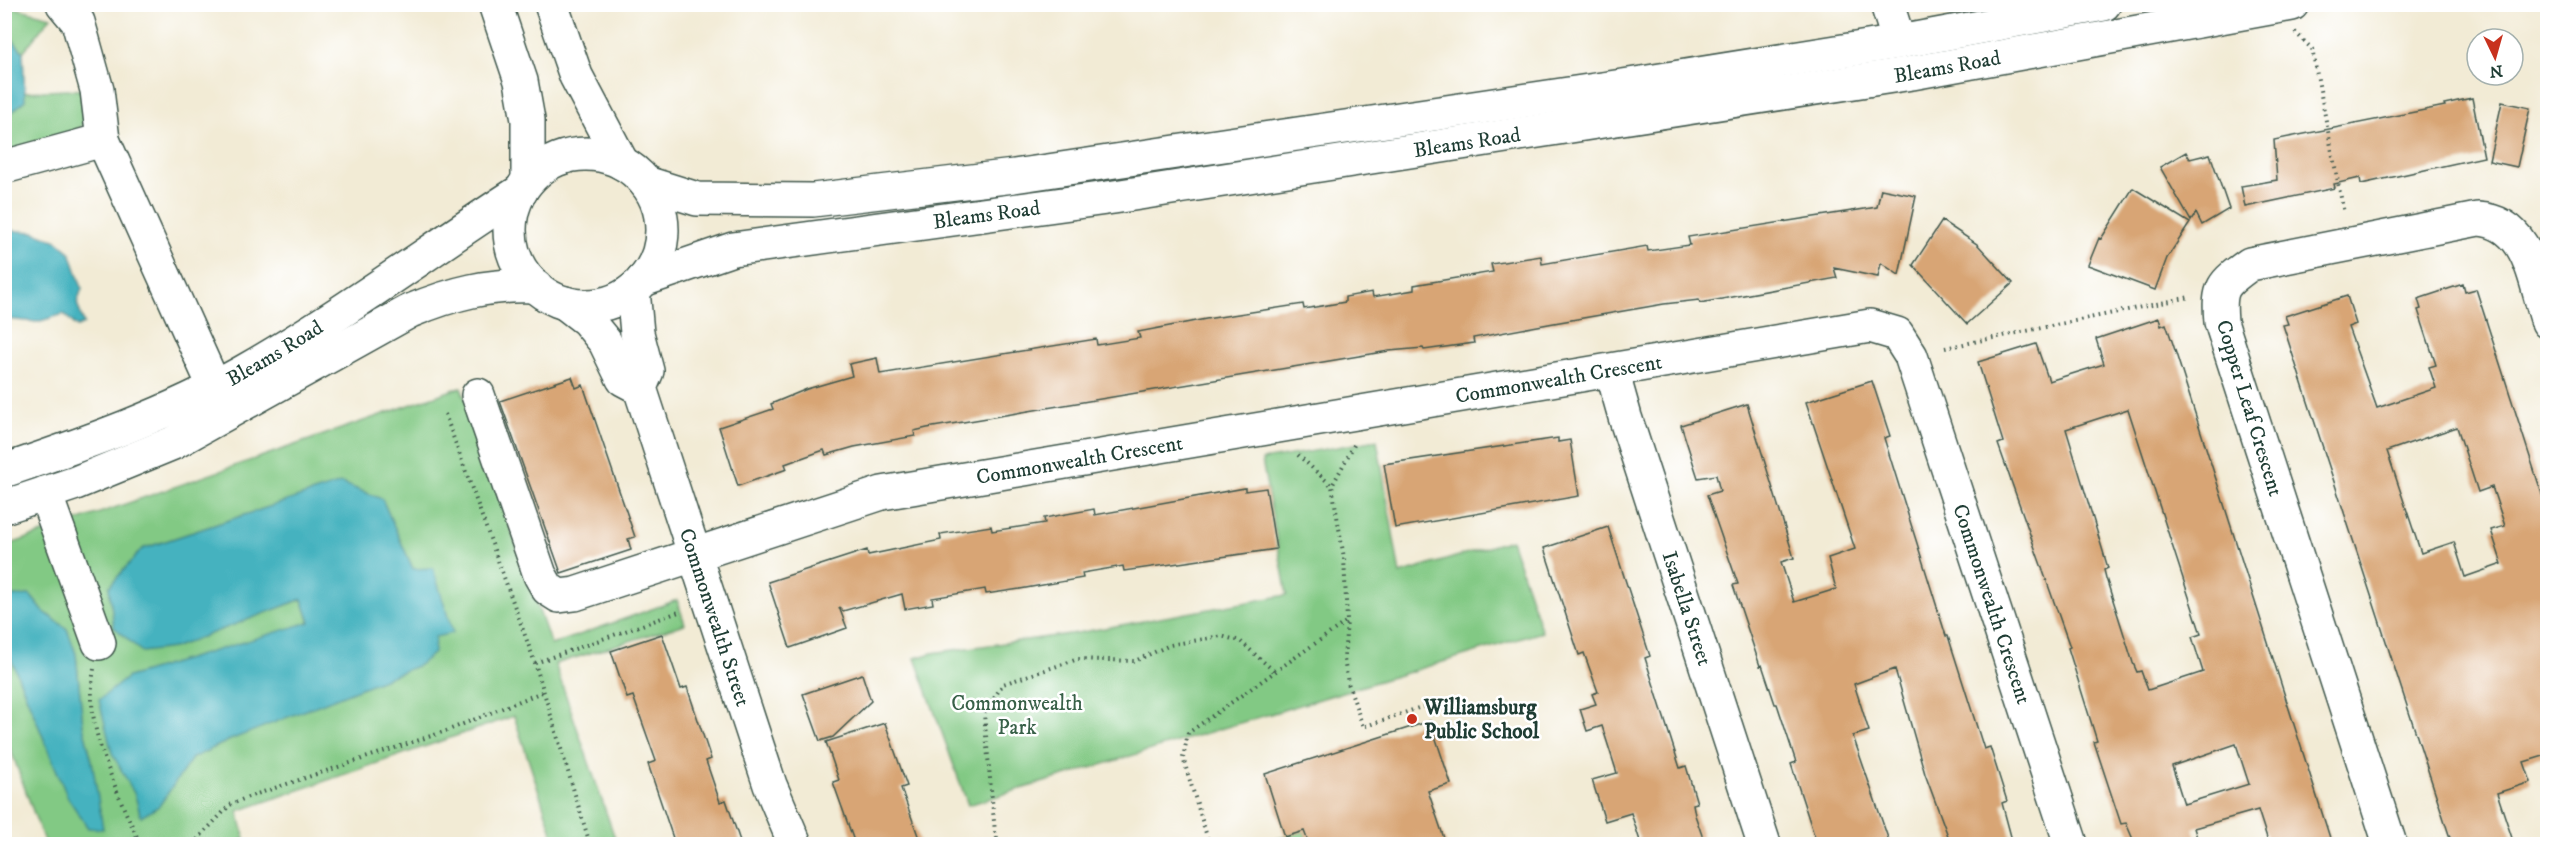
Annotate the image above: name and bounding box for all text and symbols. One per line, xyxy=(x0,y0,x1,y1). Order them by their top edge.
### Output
north arrow xyxy=(2465,27,2525,87)
street label: Bleams Road xyxy=(1892,45,2003,90)
text: N xyxy=(2489,60,2504,81)
street label: Bleams Road xyxy=(1412,122,1523,164)
street label: Bleams Road xyxy=(931,195,1042,236)
street label: Bleams Road xyxy=(222,314,329,393)
street label: Copper Leaf Crescent xyxy=(2210,317,2288,500)
street label: Commonwealth Crescent xyxy=(1453,349,1664,410)
street label: Commonwealth Crescent xyxy=(974,430,1185,491)
street label: Commonwealth Crescent xyxy=(1946,501,2036,708)
street label: Commonwealth Street xyxy=(673,525,755,710)
street label: Isabella Street xyxy=(1656,548,1717,669)
park label: Commonwealth Park xyxy=(951,691,1083,741)
place label: Williamsburg Public School xyxy=(1423,695,1540,745)
marker: Williamsburg Public School xyxy=(1405,712,1419,726)

